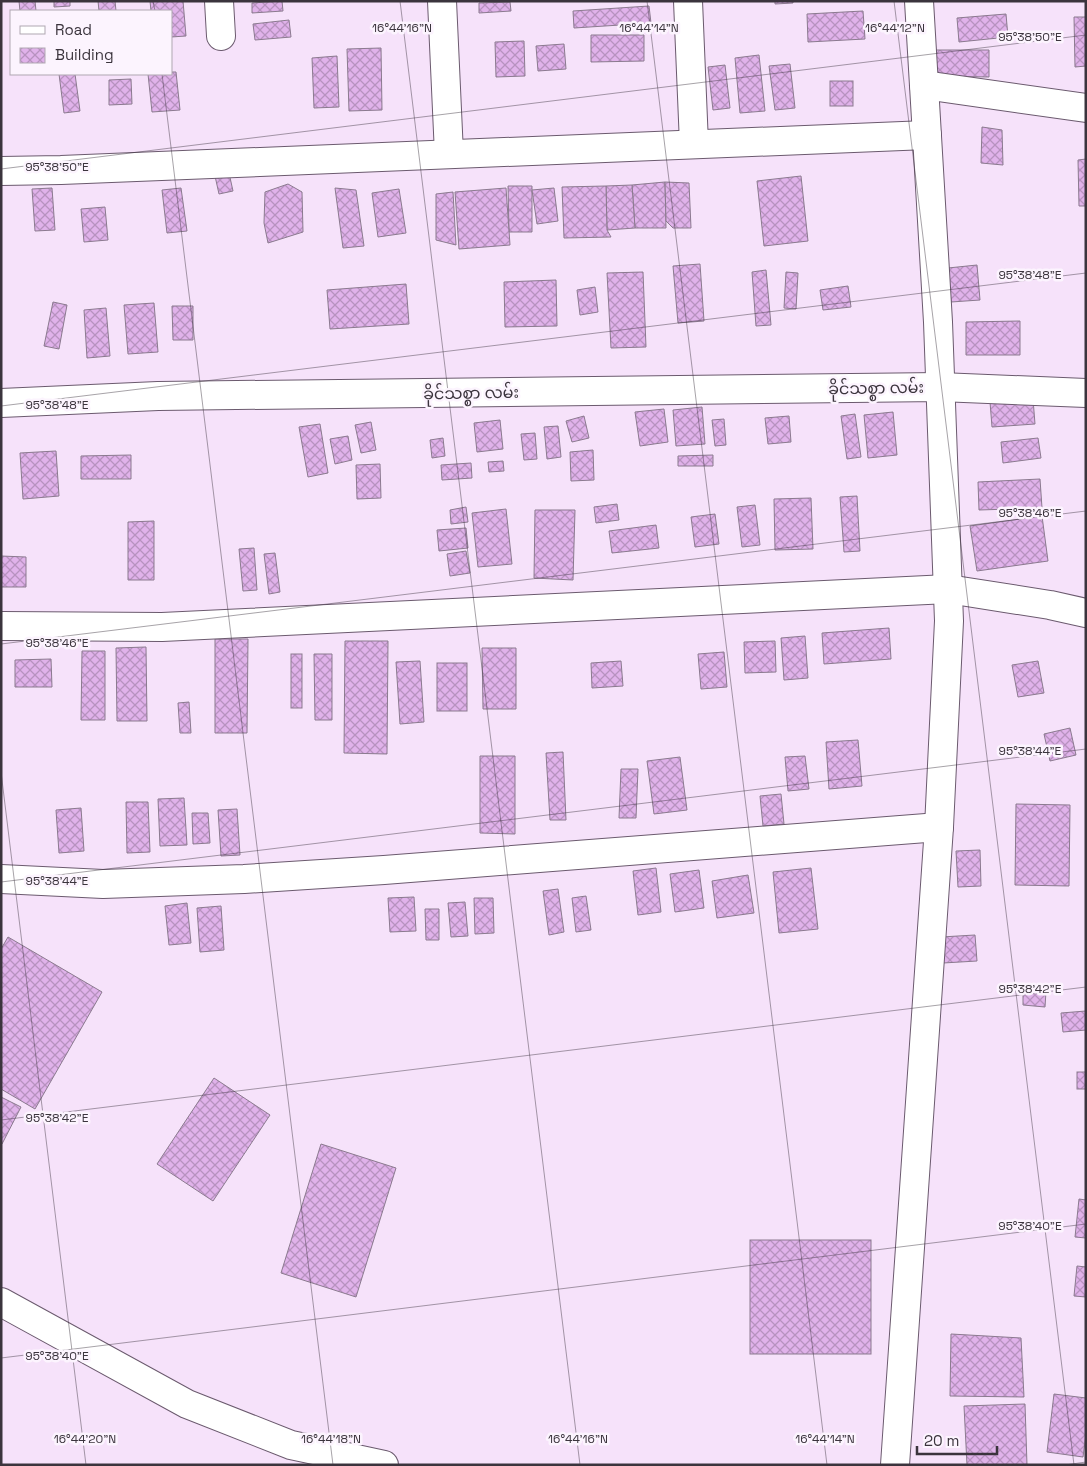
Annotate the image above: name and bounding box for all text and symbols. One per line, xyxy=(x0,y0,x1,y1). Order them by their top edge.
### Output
legend xyxy=(10,10,172,75)
text: Road xyxy=(55,20,92,39)
text: 16°44'16"N xyxy=(372,20,432,36)
text: 16°44'14"N xyxy=(619,20,679,36)
text: 16°44'12"N xyxy=(865,20,925,36)
text: 95°38'50"E xyxy=(998,29,1062,45)
text: Building xyxy=(55,45,114,64)
text: 95°38'50"E xyxy=(25,159,89,175)
text: 95°38'48"E xyxy=(998,267,1062,283)
street label: ခိုင်သစ္စာ လမ်း xyxy=(828,376,924,403)
street label: ခိုင်သစ္စာ လမ်း xyxy=(423,381,519,408)
text: 95°38'48"E xyxy=(25,397,89,413)
text: 95°38'46"E xyxy=(998,505,1062,521)
text: 95°38'46"E xyxy=(25,635,89,651)
text: 95°38'44"E xyxy=(999,743,1062,759)
text: 95°38'44"E xyxy=(26,873,89,889)
text: 95°38'42"E xyxy=(999,981,1062,997)
text: 95°38'42"E xyxy=(26,1110,89,1126)
text: 95°38'40"E xyxy=(998,1218,1062,1234)
text: 95°38'40"E xyxy=(25,1348,89,1364)
scale bar xyxy=(917,1424,997,1456)
text: 16°44'20"N xyxy=(54,1431,116,1447)
text: 16°44'18"N xyxy=(301,1431,361,1447)
text: 16°44'16"N xyxy=(548,1431,608,1447)
text: 16°44'14"N xyxy=(795,1431,855,1447)
text: 20 m xyxy=(924,1431,959,1450)

